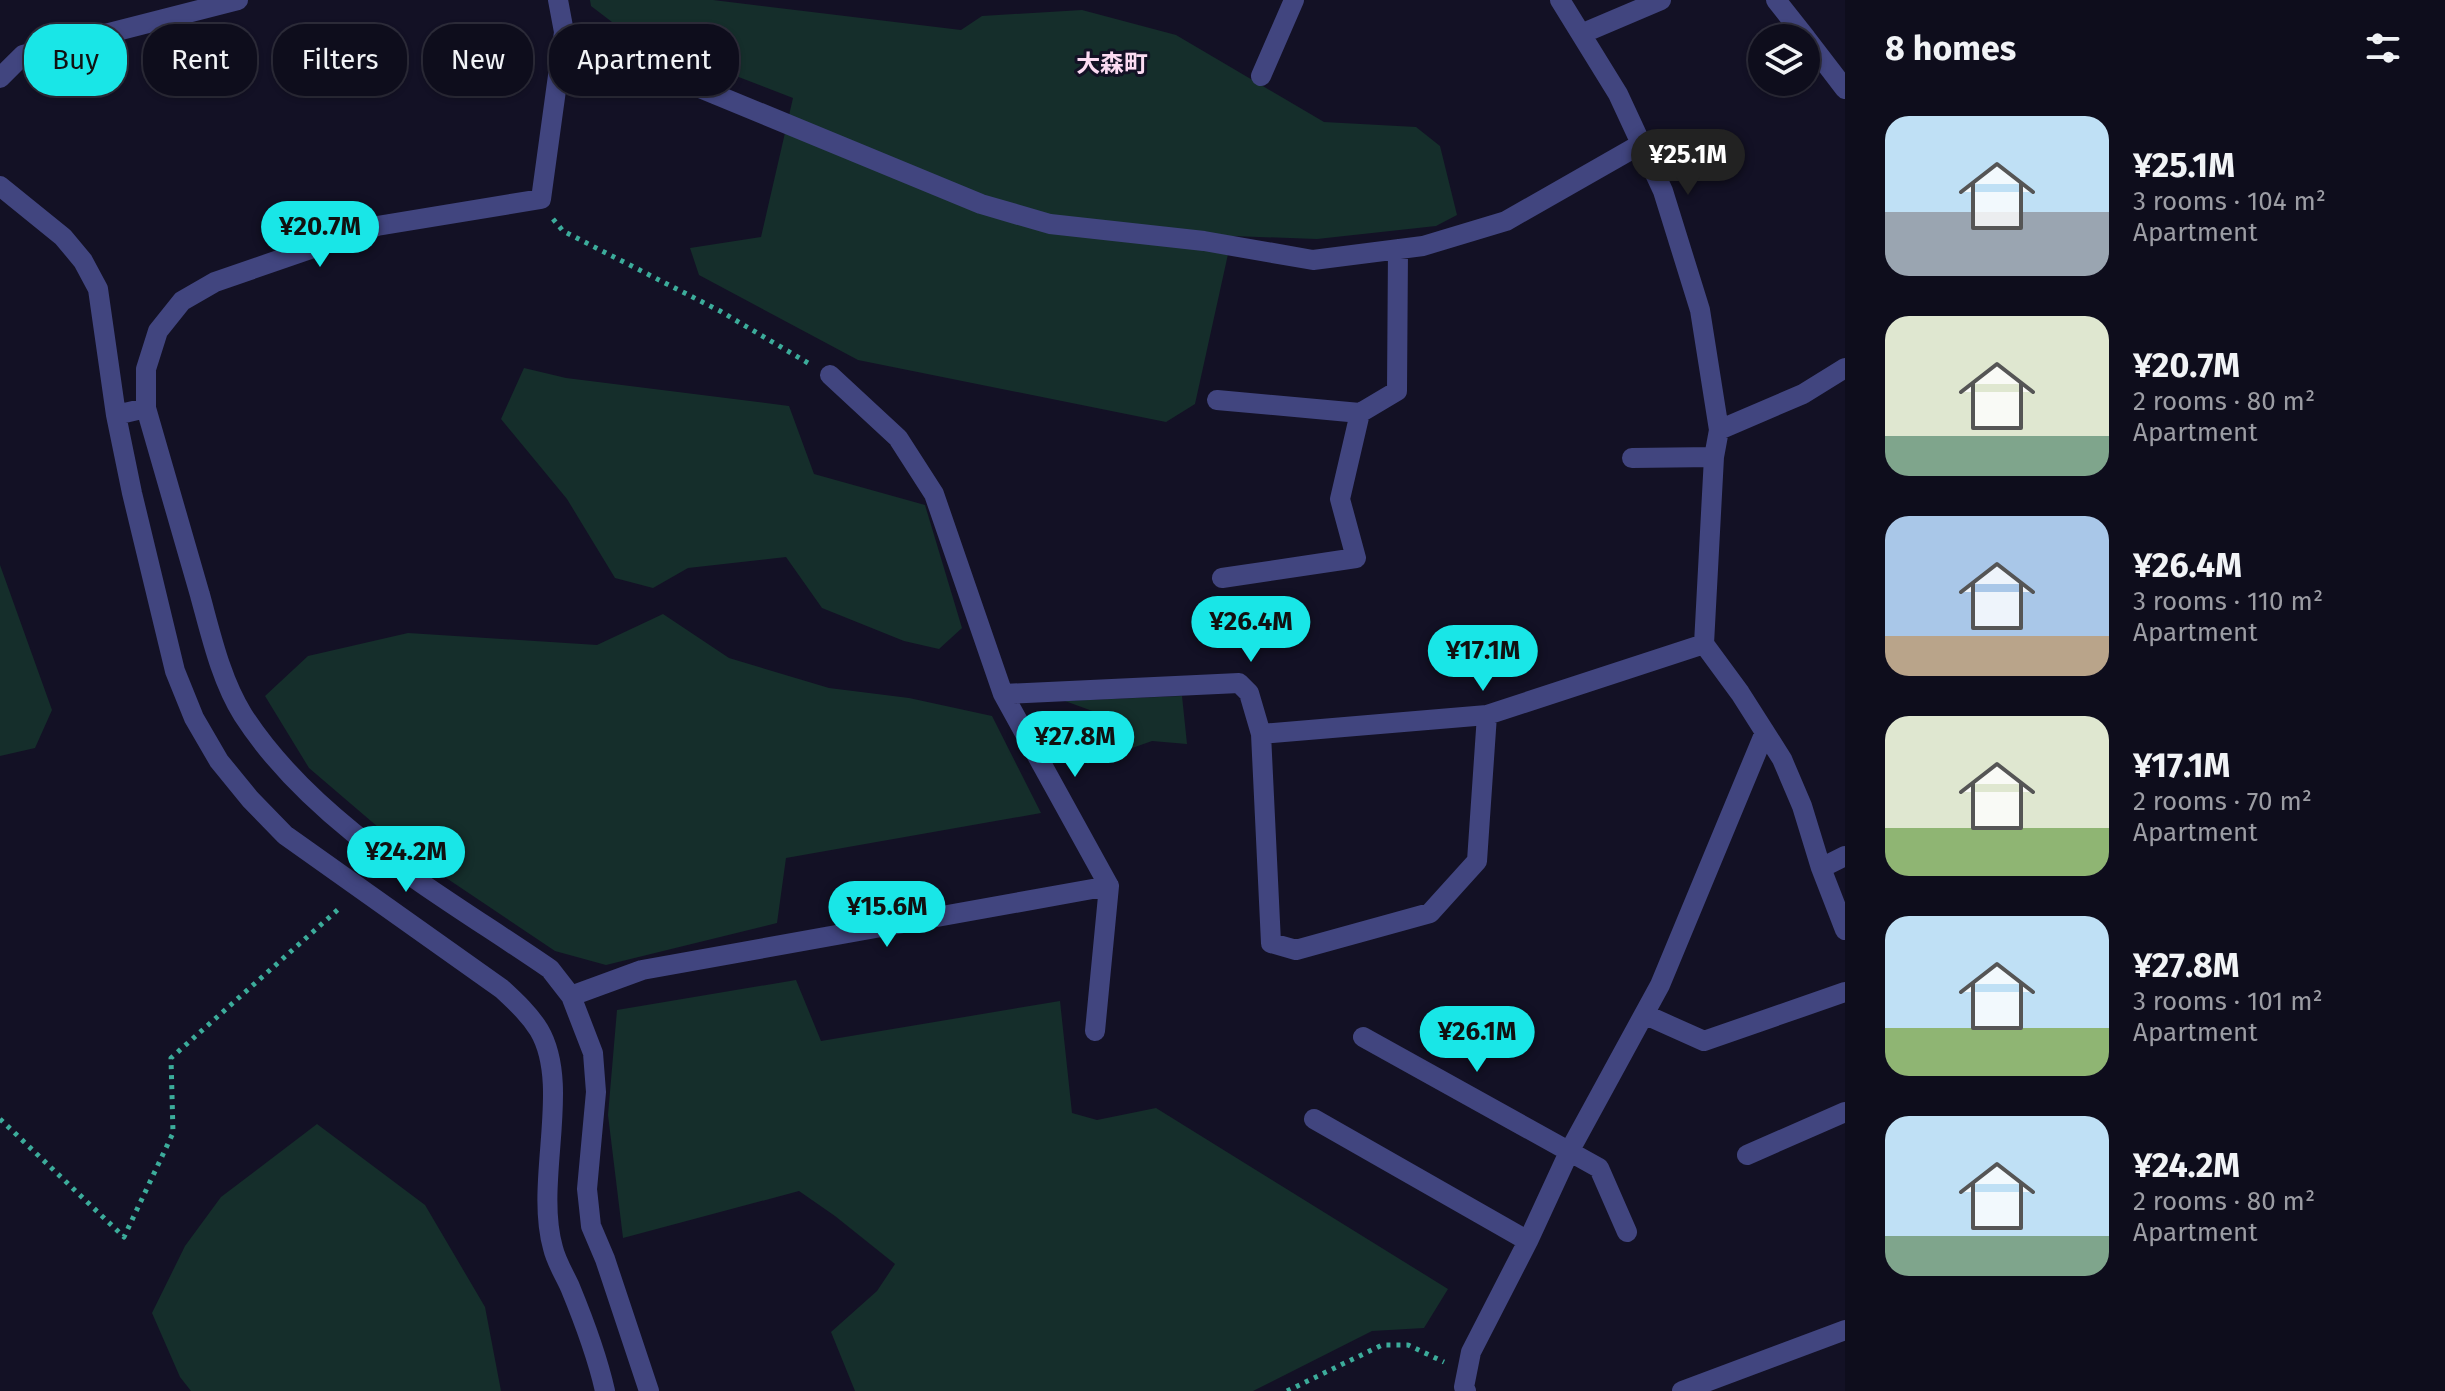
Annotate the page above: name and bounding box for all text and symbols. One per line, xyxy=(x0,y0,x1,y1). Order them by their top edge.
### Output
chip: Buy xyxy=(24,24,127,96)
chip: Rent xyxy=(143,24,257,96)
chip: Filters xyxy=(273,24,407,96)
chip: New xyxy=(423,24,533,96)
chip: Apartment xyxy=(549,24,739,96)
map controls xyxy=(1748,24,1820,96)
button: layers xyxy=(1748,24,1820,96)
icon: filters xyxy=(2361,26,2405,70)
text: 8 homes xyxy=(1885,28,2016,69)
district label: 大森町 xyxy=(1076,50,1148,78)
pin: ¥25.1M xyxy=(1623,129,1753,197)
text: ¥25.1M xyxy=(1649,139,1727,170)
text: ¥25.1M xyxy=(2133,145,2235,186)
icon: home xyxy=(1949,148,2045,244)
text: 3 rooms · 104 m² xyxy=(2133,186,2326,217)
pin: ¥20.7M xyxy=(255,201,385,269)
text: ¥20.7M xyxy=(279,211,361,242)
text: Apartment xyxy=(2133,217,2258,248)
text: ¥20.7M xyxy=(2133,345,2240,386)
icon: home xyxy=(1949,348,2045,444)
text: 2 rooms · 80 m² xyxy=(2133,386,2315,417)
text: Apartment xyxy=(2133,417,2258,448)
text: ¥26.4M xyxy=(2133,545,2242,586)
icon: home xyxy=(1949,548,2045,644)
text: 3 rooms · 110 m² xyxy=(2133,586,2323,617)
pin: ¥26.4M xyxy=(1186,596,1316,664)
text: ¥26.4M xyxy=(1209,606,1293,637)
text: Apartment xyxy=(2133,617,2258,648)
pin: ¥17.1M xyxy=(1418,625,1548,693)
text: ¥17.1M xyxy=(1446,635,1520,666)
pin: ¥27.8M xyxy=(1010,711,1140,779)
text: ¥27.8M xyxy=(1034,721,1116,752)
text: ¥17.1M xyxy=(2133,745,2230,786)
icon: home xyxy=(1949,748,2045,844)
text: 2 rooms · 70 m² xyxy=(2133,786,2312,817)
text: Apartment xyxy=(2133,817,2258,848)
pin: ¥24.2M xyxy=(341,826,471,894)
text: ¥24.2M xyxy=(365,836,447,867)
pin: ¥15.6M xyxy=(822,881,952,949)
text: ¥15.6M xyxy=(846,891,928,922)
text: ¥27.8M xyxy=(2133,945,2240,986)
icon: home xyxy=(1949,948,2045,1044)
text: 3 rooms · 101 m² xyxy=(2133,986,2323,1017)
pin: ¥26.1M xyxy=(1412,1006,1542,1074)
text: ¥26.1M xyxy=(1438,1016,1516,1047)
text: Apartment xyxy=(2133,1017,2258,1048)
text: ¥24.2M xyxy=(2133,1145,2240,1186)
icon: home xyxy=(1949,1148,2045,1244)
text: 2 rooms · 80 m² xyxy=(2133,1186,2315,1217)
text: Apartment xyxy=(2133,1217,2258,1248)

